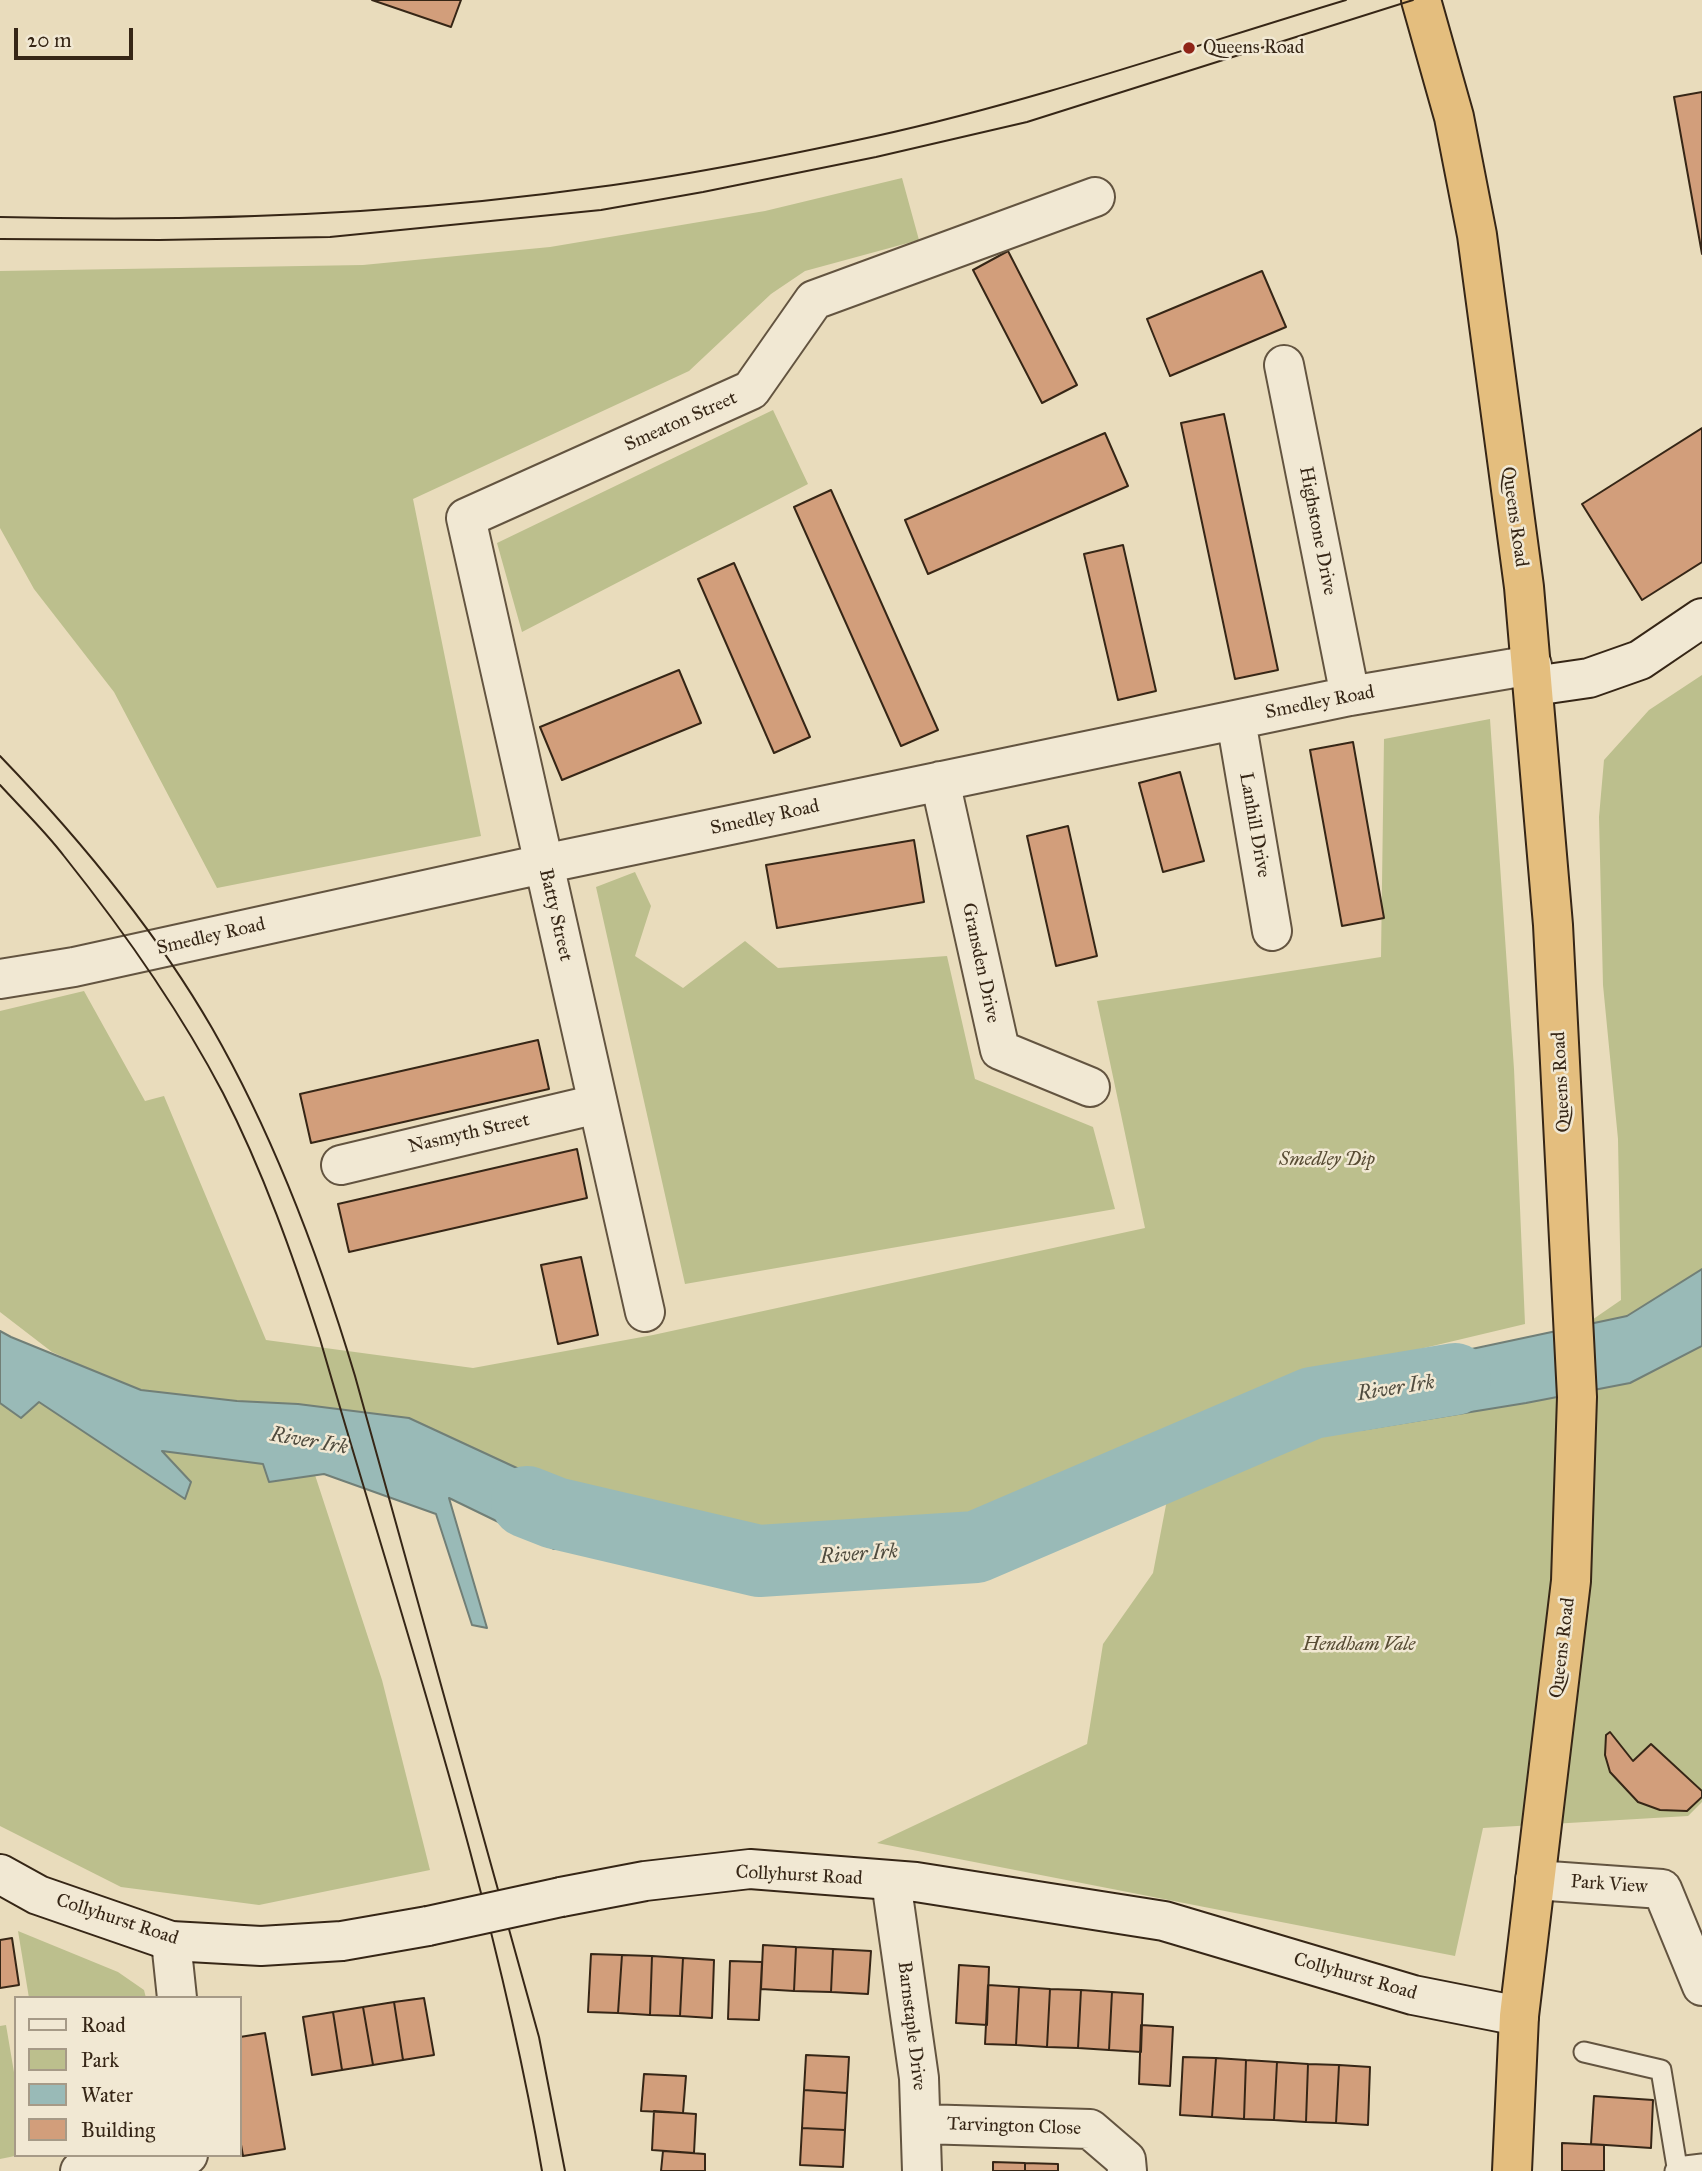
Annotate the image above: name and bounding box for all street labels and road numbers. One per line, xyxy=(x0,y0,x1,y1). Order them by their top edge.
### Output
street label: Smeaton Street xyxy=(621,387,741,457)
street label: Highstone Drive xyxy=(1293,465,1341,597)
street label: Queens Road xyxy=(1496,465,1532,569)
street label: Smedley Road xyxy=(1264,681,1376,725)
street label: Lanhill Drive xyxy=(1234,771,1274,879)
street label: Smedley Road xyxy=(709,795,821,841)
street label: Batty Street xyxy=(533,867,577,963)
street label: Gransden Drive xyxy=(956,901,1004,1025)
street label: Smedley Road xyxy=(155,913,267,961)
street label: Queens Road xyxy=(1548,1031,1576,1133)
street label: Nasmyth Street xyxy=(406,1109,532,1159)
street label: Queens Road xyxy=(1546,1596,1580,1700)
street label: Collyhurst Road xyxy=(735,1861,863,1891)
street label: Park View xyxy=(1570,1871,1648,1899)
street label: Collyhurst Road xyxy=(53,1889,181,1951)
street label: Collyhurst Road xyxy=(1291,1949,1419,2005)
street label: Barnstaple Drive xyxy=(892,1960,930,2092)
street label: Tarvington Close xyxy=(947,2113,1081,2141)

